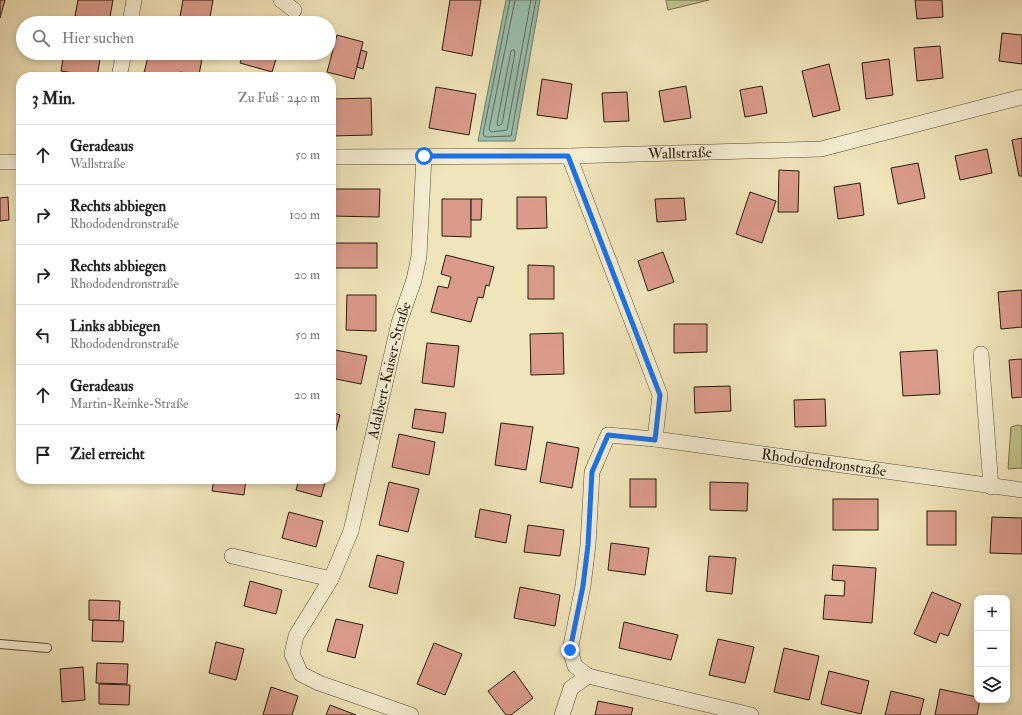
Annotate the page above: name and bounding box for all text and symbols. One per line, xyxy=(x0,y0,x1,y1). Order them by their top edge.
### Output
search box xyxy=(16,16,336,60)
icon: search xyxy=(30,27,52,49)
text: Hier suchen xyxy=(62,29,134,48)
text: 3 Min. xyxy=(32,88,75,109)
text: Zu Fuß · 240 m xyxy=(238,90,320,106)
text: Geradeaus xyxy=(70,137,133,156)
street label: Wallstraße xyxy=(647,143,712,164)
icon: ahead xyxy=(32,144,54,166)
text: 50 m xyxy=(295,147,320,163)
route start xyxy=(415,147,433,165)
text: Wallstraße xyxy=(70,156,125,172)
text: Rechts abbiegen xyxy=(70,197,166,216)
icon: right xyxy=(32,204,54,226)
text: 100 m xyxy=(289,207,320,223)
text: Rhododendronstraße xyxy=(70,216,179,232)
text: Rechts abbiegen xyxy=(70,257,166,276)
icon: right xyxy=(32,264,54,286)
text: 20 m xyxy=(294,267,320,283)
text: Rhododendronstraße xyxy=(70,276,179,292)
street label: Adalbert-Kaiser-Straße xyxy=(363,299,416,442)
text: Links abbiegen xyxy=(70,317,160,336)
icon: left xyxy=(32,324,54,346)
text: 50 m xyxy=(295,327,320,343)
text: Rhododendronstraße xyxy=(70,336,179,352)
text: Geradeaus xyxy=(70,377,133,396)
icon: ahead xyxy=(32,384,54,406)
text: 20 m xyxy=(294,387,320,403)
text: Martin-Reinke-Straße xyxy=(70,396,188,412)
icon: arrive xyxy=(32,444,54,466)
text: Ziel erreicht xyxy=(70,445,145,464)
street label: Rhododendronstraße xyxy=(760,445,887,481)
map controls xyxy=(974,595,1010,703)
button: + xyxy=(974,595,1010,631)
button: − xyxy=(974,631,1010,667)
route end xyxy=(561,641,579,659)
button: layers xyxy=(974,667,1010,703)

